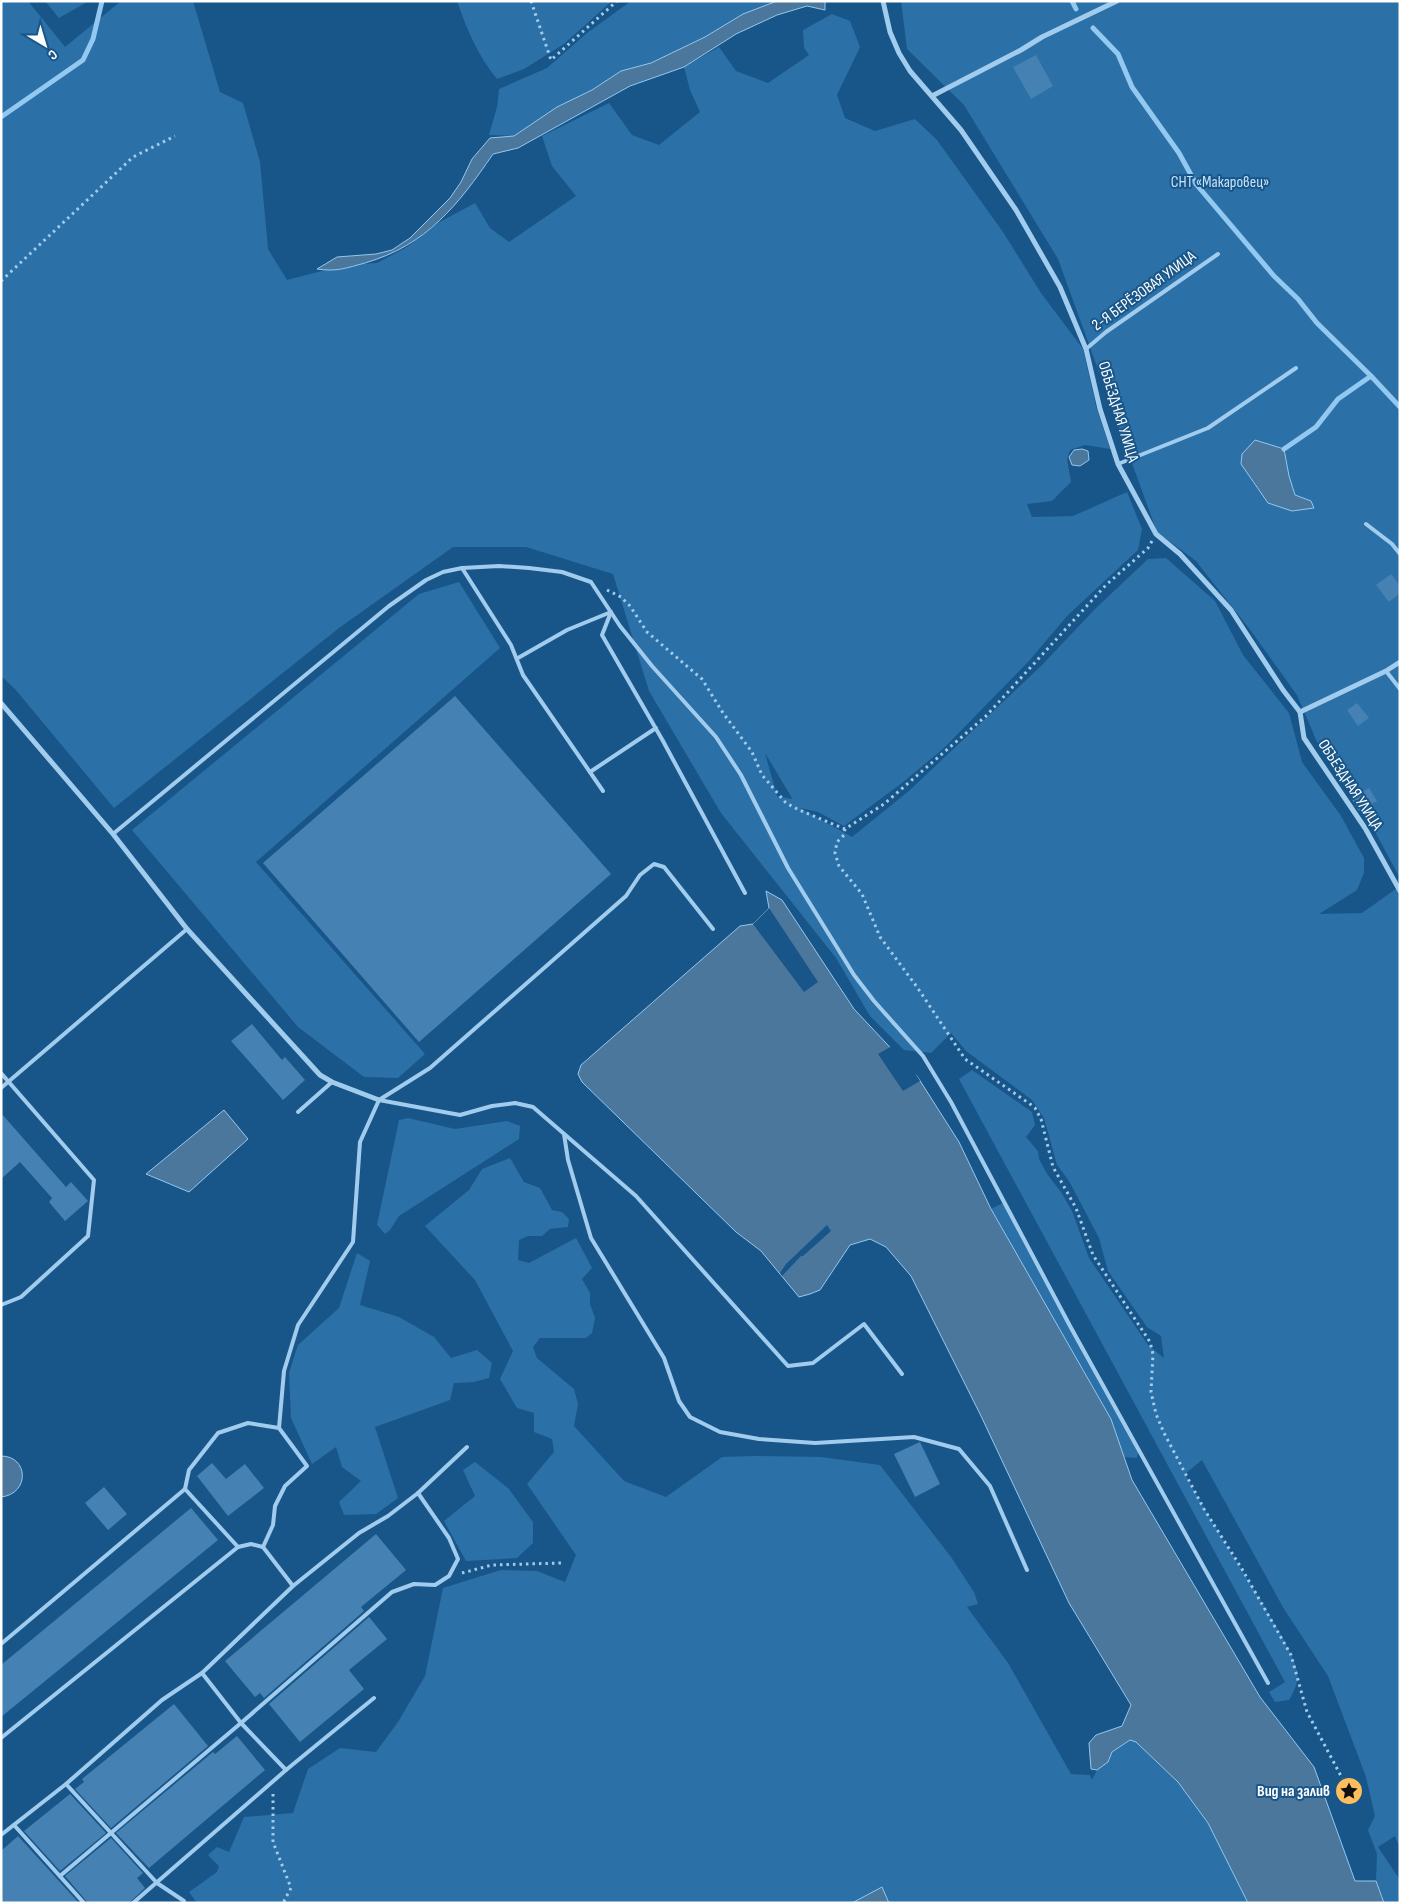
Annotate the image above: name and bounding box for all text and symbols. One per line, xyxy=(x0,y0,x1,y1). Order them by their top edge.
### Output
north arrow xyxy=(20,20,70,70)
text: С xyxy=(45,46,61,64)
park label: СНТ «Макаровец» xyxy=(1171,173,1269,192)
street label: 2-Я БЕРЁЗОВАЯ УЛИЦА xyxy=(1088,247,1200,335)
street label: ОБЪЕЗДНАЯ УЛИЦА xyxy=(1094,359,1142,465)
street label: ОБЪЕЗДНАЯ УЛИЦА xyxy=(1314,736,1386,834)
place icon: Вид на залив xyxy=(1334,1776,1364,1806)
place label: Вид на залив xyxy=(1257,1782,1330,1801)

